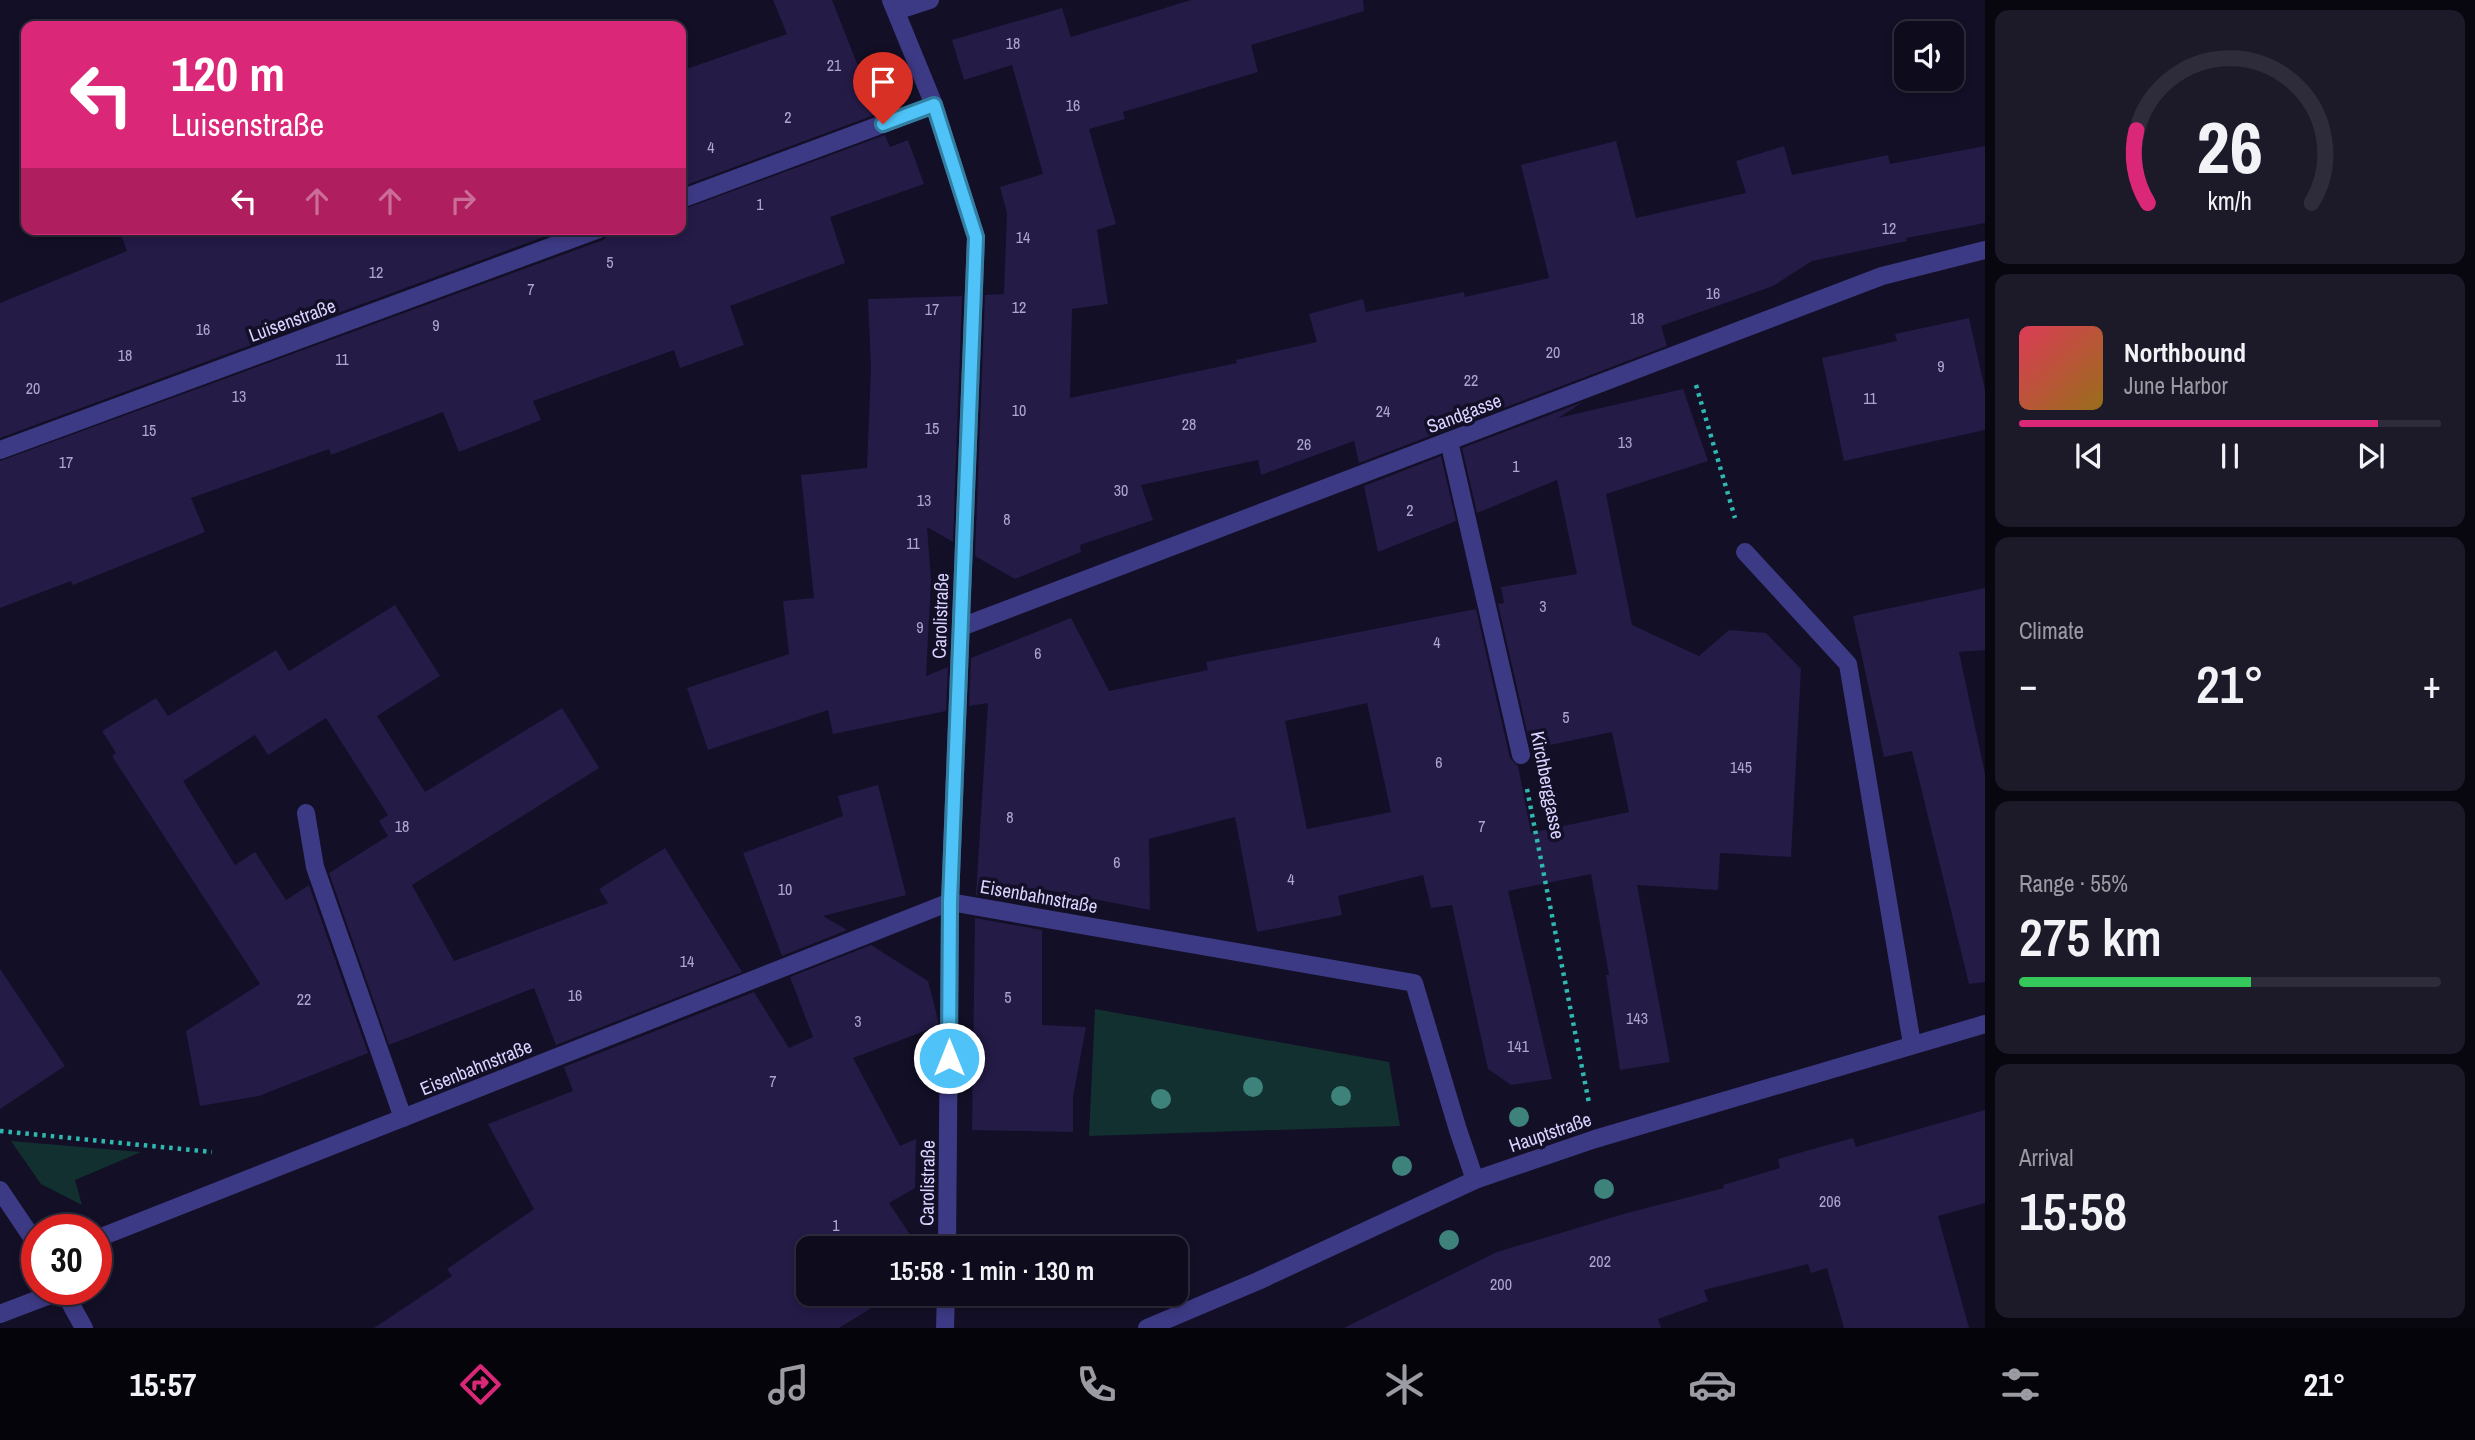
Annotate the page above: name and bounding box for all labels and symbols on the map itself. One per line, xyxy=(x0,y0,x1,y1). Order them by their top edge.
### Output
house number: 18 xyxy=(1006,32,1020,54)
pin xyxy=(853,52,913,124)
house number: 21 xyxy=(827,54,842,76)
house number: 16 xyxy=(1066,94,1080,116)
house number: 2 xyxy=(784,106,792,128)
house number: 4 xyxy=(707,136,715,158)
house number: 1 xyxy=(756,193,764,215)
house number: 12 xyxy=(1882,217,1896,239)
house number: 14 xyxy=(1016,226,1030,248)
house number: 5 xyxy=(606,251,614,273)
house number: 12 xyxy=(369,261,383,283)
house number: 7 xyxy=(527,278,535,300)
house number: 16 xyxy=(1706,282,1720,304)
street label: Luisenstraße xyxy=(245,292,339,348)
house number: 12 xyxy=(1012,296,1026,318)
house number: 17 xyxy=(925,298,939,320)
house number: 18 xyxy=(1630,307,1644,329)
house number: 9 xyxy=(432,314,440,336)
house number: 16 xyxy=(196,318,210,340)
house number: 20 xyxy=(1546,341,1560,363)
house number: 18 xyxy=(118,344,132,366)
house number: 11 xyxy=(335,348,350,370)
house number: 9 xyxy=(1937,355,1945,377)
house number: 22 xyxy=(1464,369,1478,391)
house number: 20 xyxy=(26,377,40,399)
house number: 13 xyxy=(232,385,246,407)
street label: Sandgasse xyxy=(1423,387,1505,439)
house number: 11 xyxy=(1863,387,1878,409)
house number: 10 xyxy=(1012,399,1026,421)
house number: 24 xyxy=(1376,400,1390,422)
house number: 28 xyxy=(1182,413,1196,435)
house number: 15 xyxy=(925,417,939,439)
house number: 15 xyxy=(142,419,156,441)
house number: 13 xyxy=(1618,431,1632,453)
house number: 26 xyxy=(1297,433,1311,455)
house number: 17 xyxy=(59,451,73,473)
house number: 1 xyxy=(1512,455,1520,477)
house number: 30 xyxy=(1114,479,1128,501)
house number: 13 xyxy=(917,489,931,511)
house number: 2 xyxy=(1406,499,1414,521)
house number: 8 xyxy=(1003,508,1011,530)
house number: 11 xyxy=(906,532,921,554)
street label: Carolistraße xyxy=(926,573,954,659)
house number: 3 xyxy=(1539,595,1547,617)
house number: 9 xyxy=(916,616,924,638)
house number: 4 xyxy=(1433,631,1441,653)
house number: 6 xyxy=(1034,642,1042,664)
house number: 5 xyxy=(1562,706,1570,728)
street label: Kirchberggasse xyxy=(1525,729,1571,841)
house number: 6 xyxy=(1435,751,1443,773)
house number: 145 xyxy=(1730,756,1752,778)
house number: 8 xyxy=(1006,806,1014,828)
house number: 18 xyxy=(395,815,409,837)
house number: 7 xyxy=(1478,815,1486,837)
house number: 6 xyxy=(1113,851,1121,873)
house number: 4 xyxy=(1287,868,1295,890)
street label: Eisenbahnstraße xyxy=(978,873,1100,919)
house number: 10 xyxy=(778,878,792,900)
house number: 14 xyxy=(680,950,694,972)
house number: 16 xyxy=(568,984,582,1006)
house number: 5 xyxy=(1004,986,1012,1008)
house number: 22 xyxy=(297,988,311,1010)
house number: 143 xyxy=(1626,1007,1648,1029)
house number: 3 xyxy=(854,1010,862,1032)
position arrow xyxy=(912,1021,986,1095)
street label: Eisenbahnstraße xyxy=(416,1033,536,1101)
house number: 141 xyxy=(1507,1035,1530,1057)
house number: 7 xyxy=(769,1070,777,1092)
street label: Hauptstraße xyxy=(1505,1106,1595,1158)
street label: Carolistraße xyxy=(913,1140,941,1226)
house number: 206 xyxy=(1819,1190,1841,1212)
speed limit sign: 30 xyxy=(21,1214,112,1305)
house number: 1 xyxy=(832,1214,840,1236)
house number: 202 xyxy=(1589,1250,1611,1272)
house number: 200 xyxy=(1490,1273,1512,1295)

